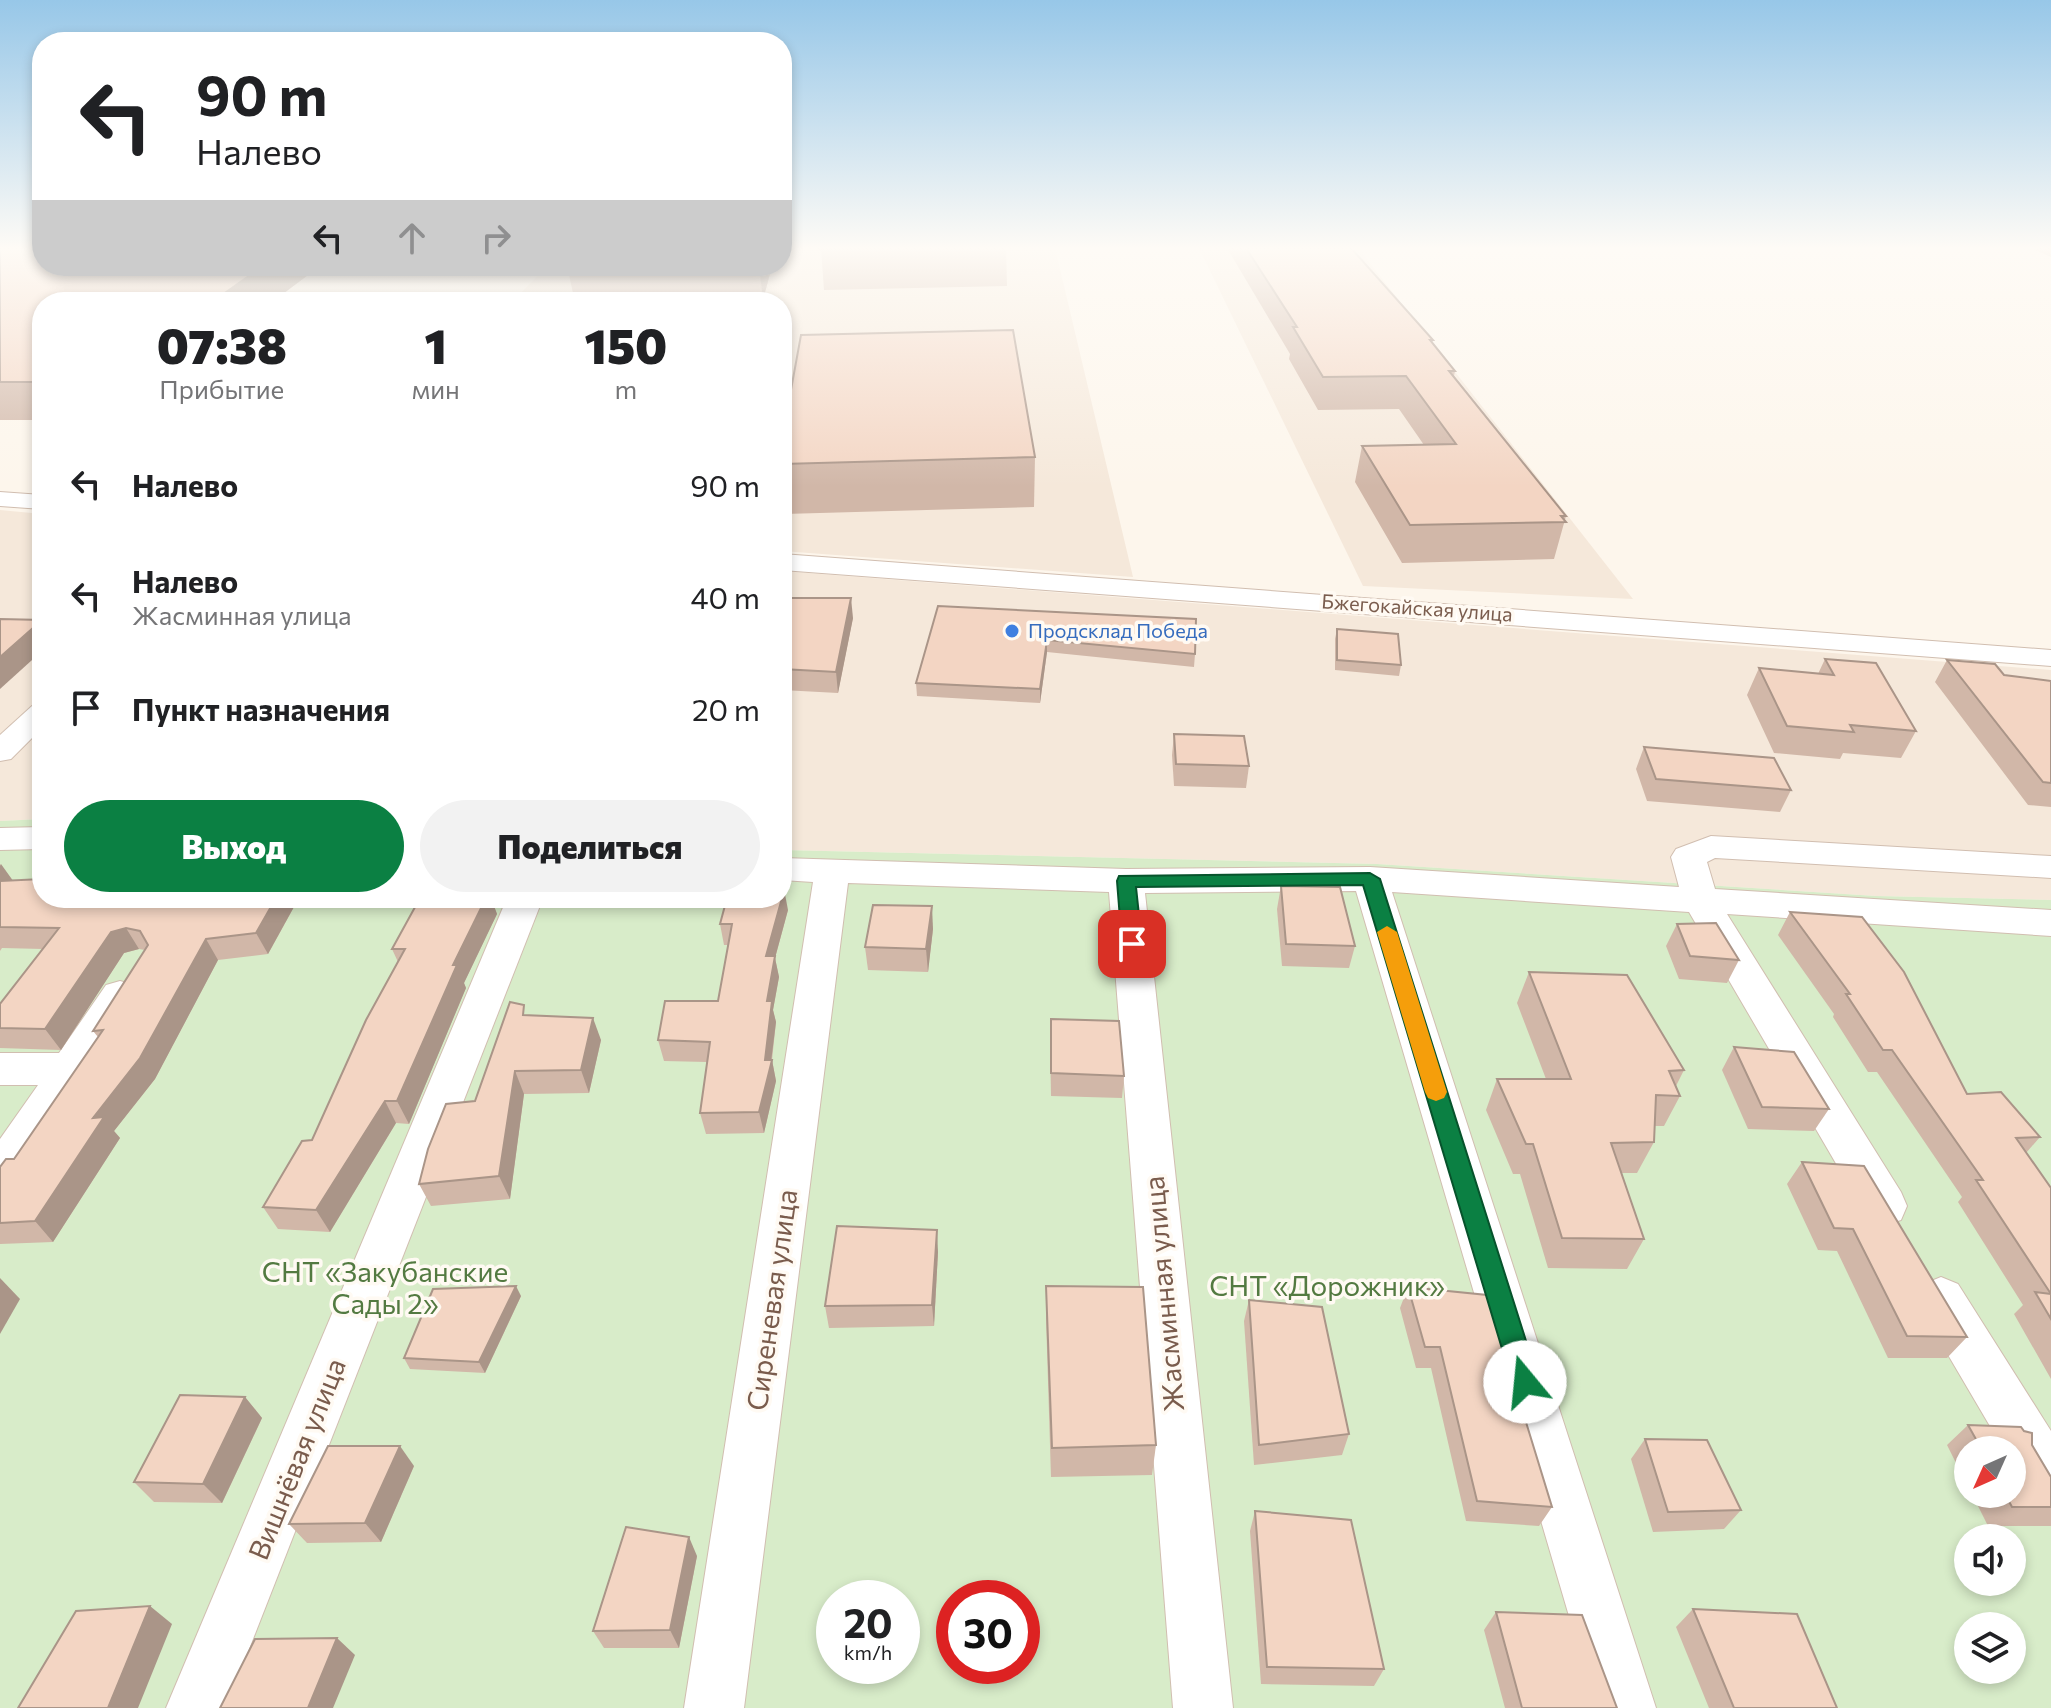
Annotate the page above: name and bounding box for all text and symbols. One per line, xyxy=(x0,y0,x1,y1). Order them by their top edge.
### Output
text: 90 m xyxy=(196,59,327,128)
icon: left xyxy=(64,64,168,168)
text: Налево xyxy=(196,128,322,172)
icon: left xyxy=(306,216,350,260)
icon: ahead xyxy=(390,216,434,260)
icon: right xyxy=(474,216,518,260)
text: 07:38 xyxy=(157,315,287,374)
text: 1 xyxy=(425,315,447,374)
text: 150 xyxy=(585,315,667,374)
text: Прибытие xyxy=(159,373,284,404)
text: мин xyxy=(412,373,460,404)
text: m xyxy=(615,373,637,404)
icon: left xyxy=(64,462,108,506)
text: Налево xyxy=(132,466,238,503)
text: 90 m xyxy=(690,466,760,503)
text: Налево xyxy=(132,562,238,599)
icon: left xyxy=(64,574,108,618)
text: 40 m xyxy=(691,578,760,615)
street label: Бжегокайская улица xyxy=(1321,588,1513,626)
text: Жасминная улица xyxy=(132,599,351,630)
place label: Продсклад Победа xyxy=(1028,618,1208,642)
marker: Продсклад Победа xyxy=(1003,622,1021,640)
icon: arrive xyxy=(64,686,108,730)
text: Пункт назначения xyxy=(132,690,390,727)
text: 20 m xyxy=(692,690,760,727)
button: Выход xyxy=(64,800,404,892)
button: Поделиться xyxy=(420,800,760,892)
pin xyxy=(1098,910,1166,978)
icon: arrive xyxy=(1110,922,1154,966)
street label: Жасминная улица xyxy=(1136,1175,1190,1413)
street label: Сиреневая улица xyxy=(739,1187,803,1413)
park label: СНТ «Закубанские Сады 2» xyxy=(262,1254,508,1320)
park label: СНТ «Дорожник» xyxy=(1209,1268,1445,1302)
position arrow xyxy=(1483,1340,1567,1424)
street label: Вишнёвая улица xyxy=(240,1353,352,1564)
north arrow xyxy=(1954,1436,2026,1508)
map controls xyxy=(1954,1436,2026,1684)
button: sound xyxy=(1954,1524,2026,1596)
speed limit sign: 30 xyxy=(936,1580,1040,1684)
text: 20 xyxy=(843,1597,893,1646)
button: layers xyxy=(1954,1612,2026,1684)
text: km/h xyxy=(844,1640,892,1664)

